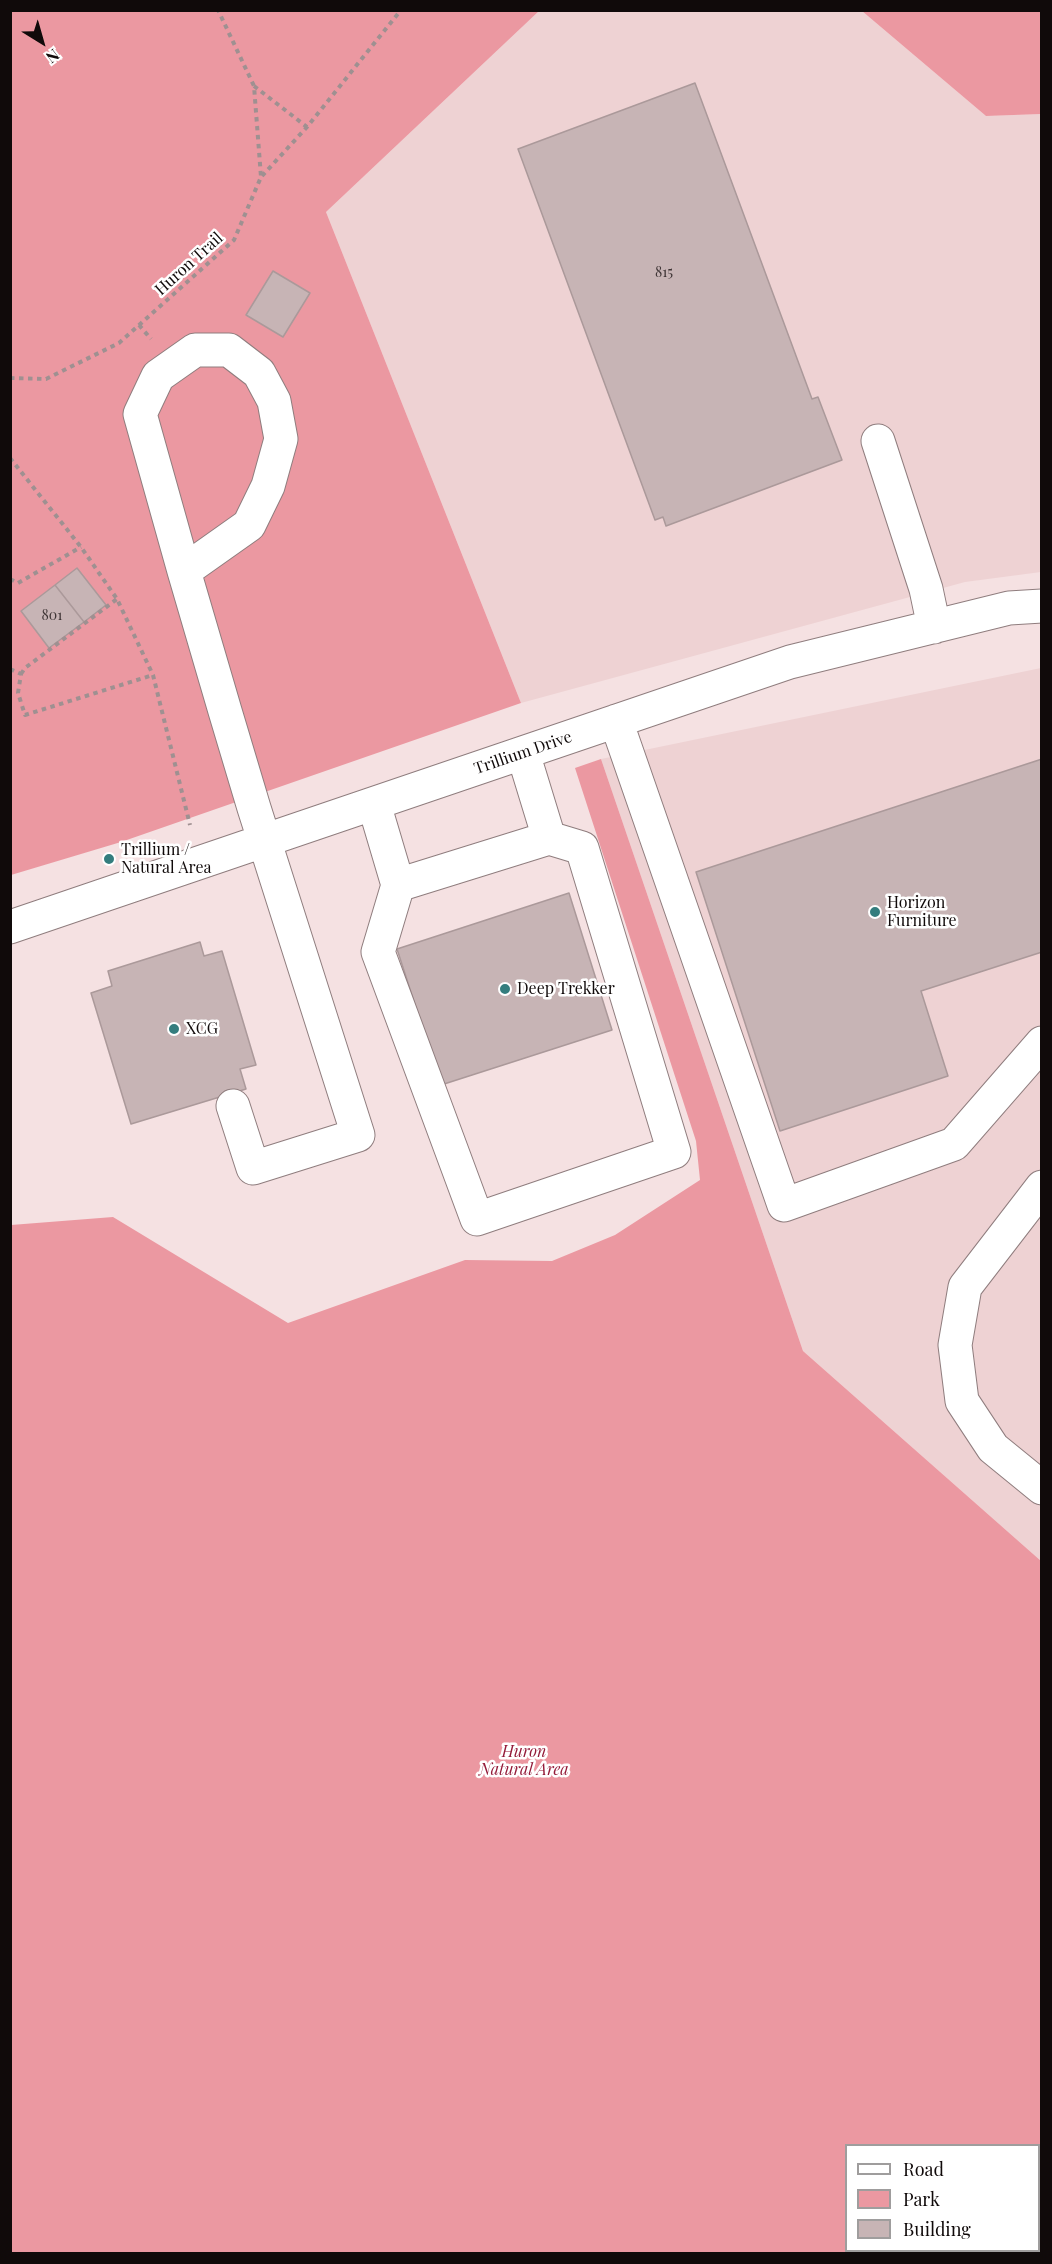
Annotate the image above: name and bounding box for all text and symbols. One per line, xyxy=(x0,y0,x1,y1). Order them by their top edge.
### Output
north arrow xyxy=(12,12,72,72)
text: N xyxy=(42,45,64,69)
street label: Huron Trail xyxy=(151,229,227,299)
house number: 815 xyxy=(655,265,673,281)
house number: 801 xyxy=(42,608,62,624)
street label: Trillium Drive xyxy=(472,727,574,779)
place label: Trillium / Natural Area xyxy=(121,840,211,878)
marker: Trillium / Natural Area xyxy=(102,852,116,866)
place label: Horizon Furniture xyxy=(887,893,957,931)
marker: Horizon Furniture xyxy=(868,905,882,919)
place label: Deep Trekker xyxy=(517,979,615,999)
marker: Deep Trekker xyxy=(498,982,512,996)
place label: XCG xyxy=(186,1019,218,1039)
marker: XCG xyxy=(167,1022,181,1036)
park label: Huron Natural Area xyxy=(479,1742,569,1780)
legend xyxy=(845,2144,1040,2252)
text: Road xyxy=(903,2157,944,2181)
text: Park xyxy=(903,2187,940,2211)
text: Building xyxy=(903,2217,971,2241)

